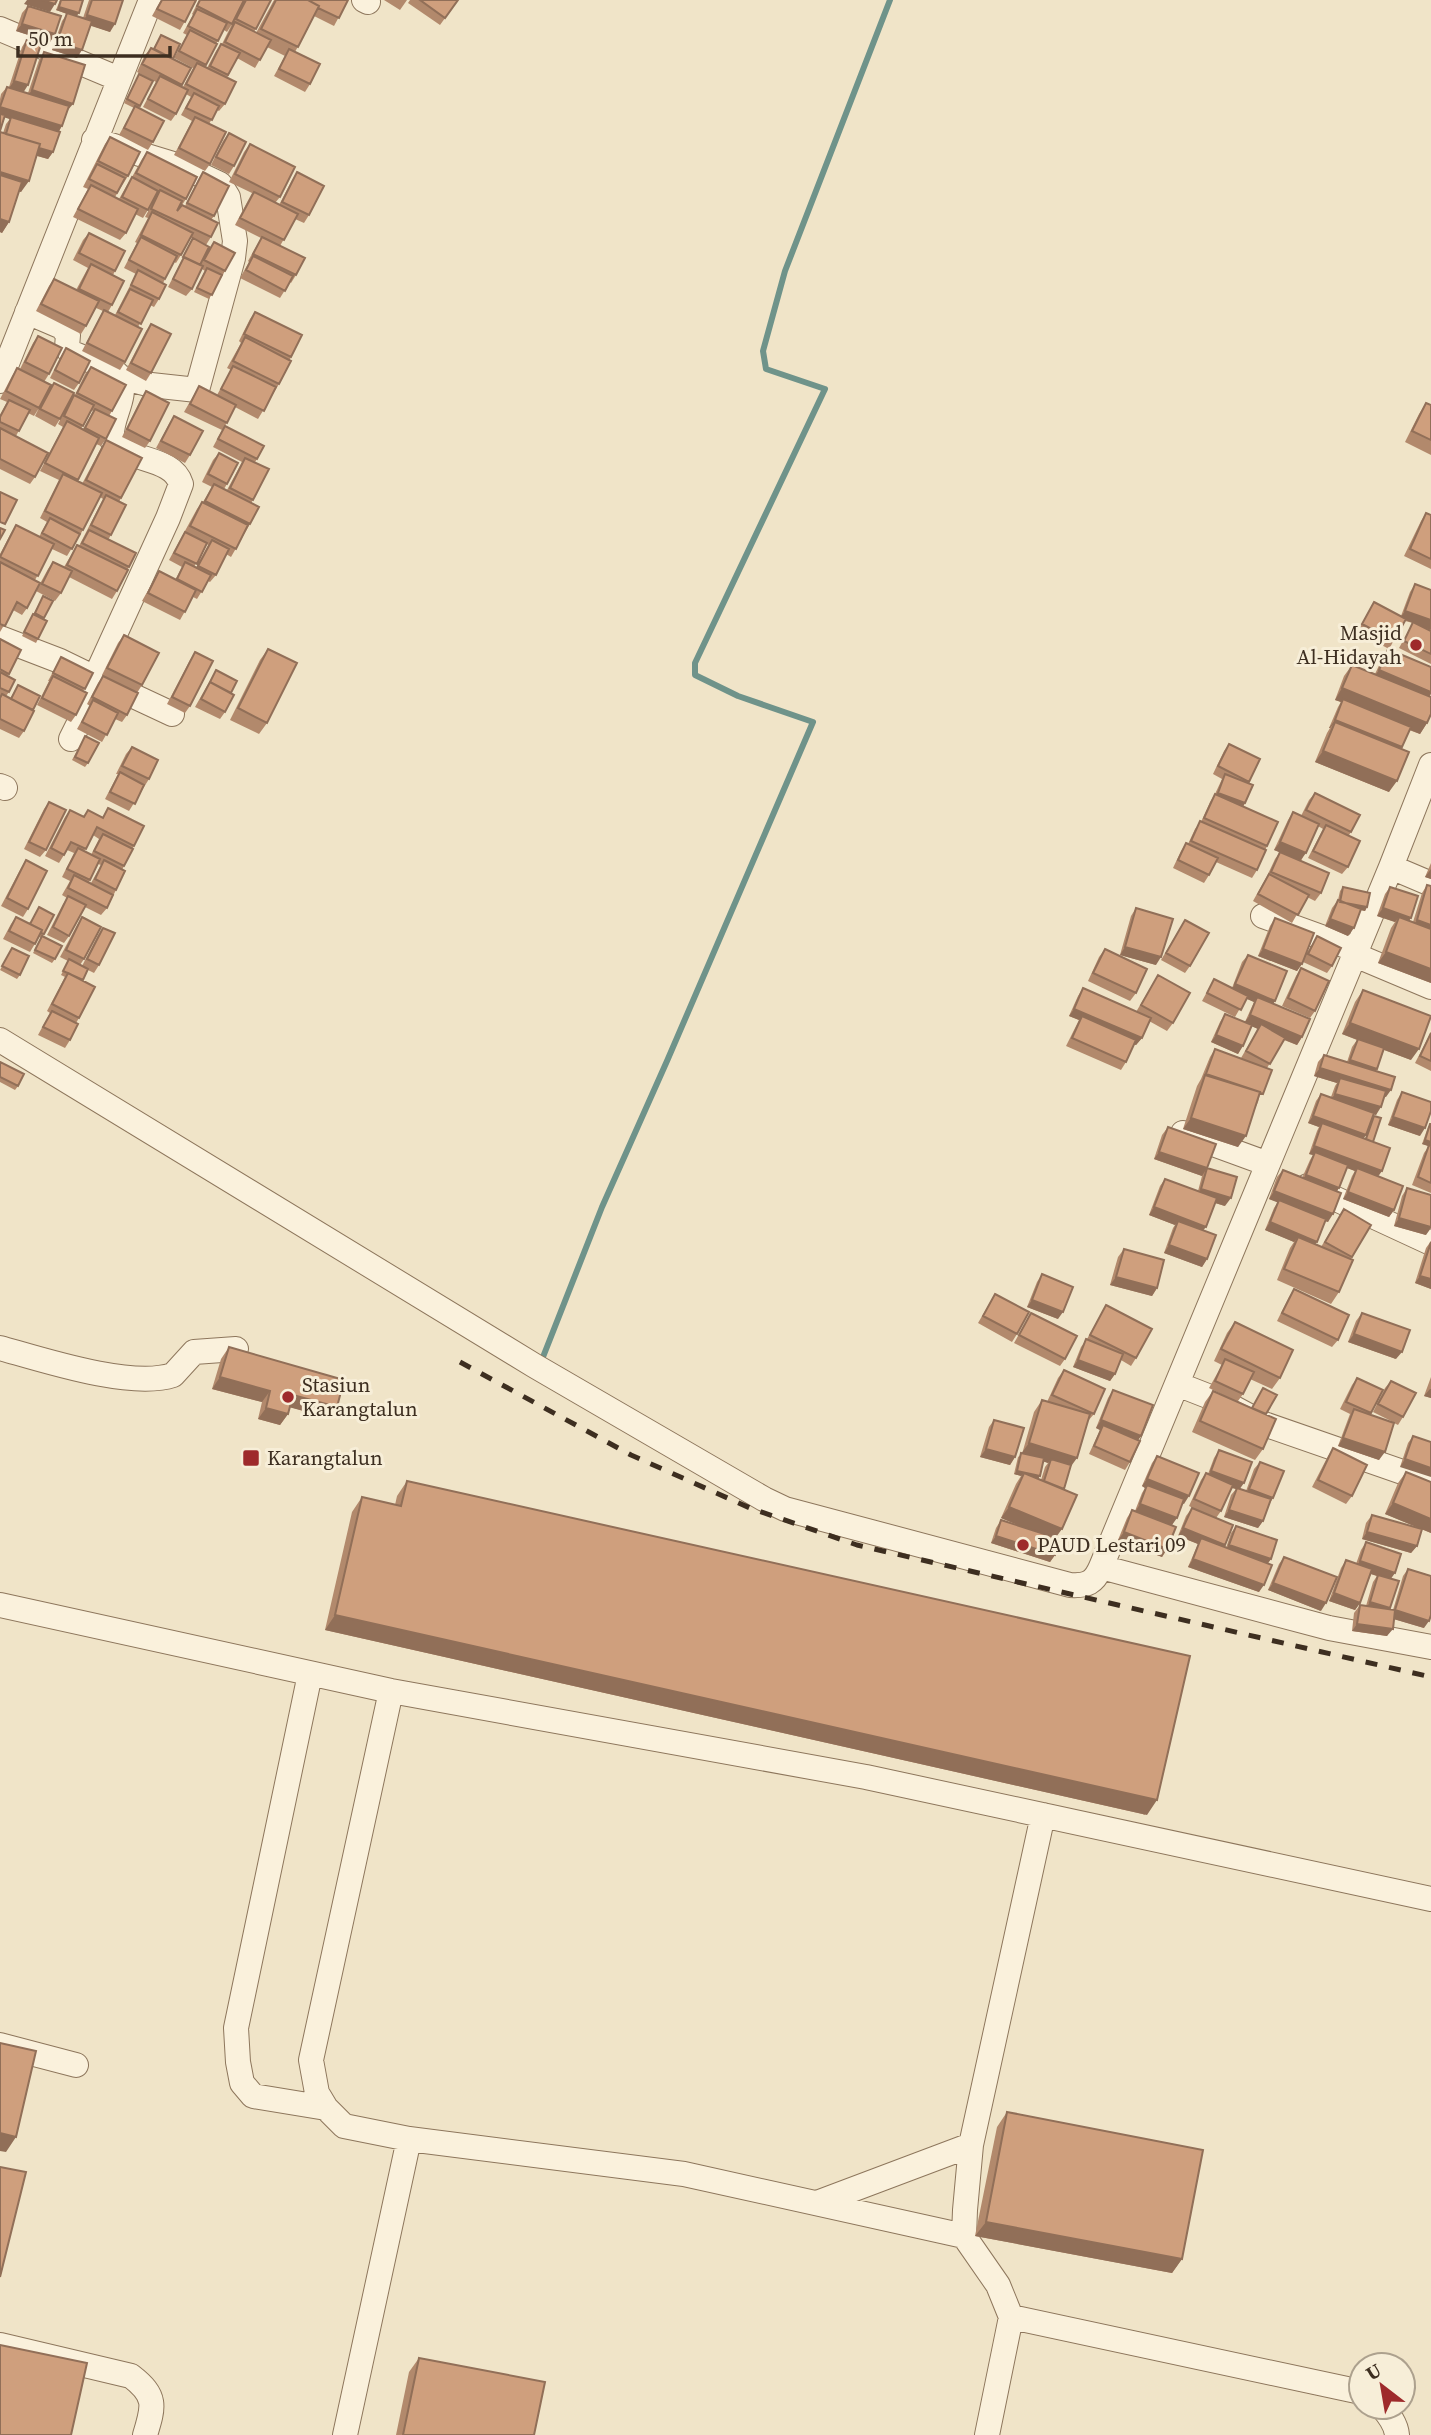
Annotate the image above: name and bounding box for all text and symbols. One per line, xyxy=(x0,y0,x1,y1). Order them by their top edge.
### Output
scale bar xyxy=(18,14,170,58)
text: 50 m xyxy=(28,24,73,53)
place label: Masjid Al-Hidayah xyxy=(1297,618,1402,671)
marker: Masjid Al-Hidayah xyxy=(1408,637,1424,653)
place label: Stasiun Karangtalun xyxy=(302,1370,418,1423)
marker: Stasiun Karangtalun xyxy=(280,1389,296,1405)
place label: Karangtalun xyxy=(267,1443,383,1472)
marker: Karangtalun xyxy=(241,1448,261,1468)
place label: PAUD Lestari 09 xyxy=(1037,1530,1186,1559)
marker: PAUD Lestari 09 xyxy=(1015,1537,1031,1553)
north arrow xyxy=(1347,2351,1417,2421)
text: U xyxy=(1361,2357,1386,2386)

